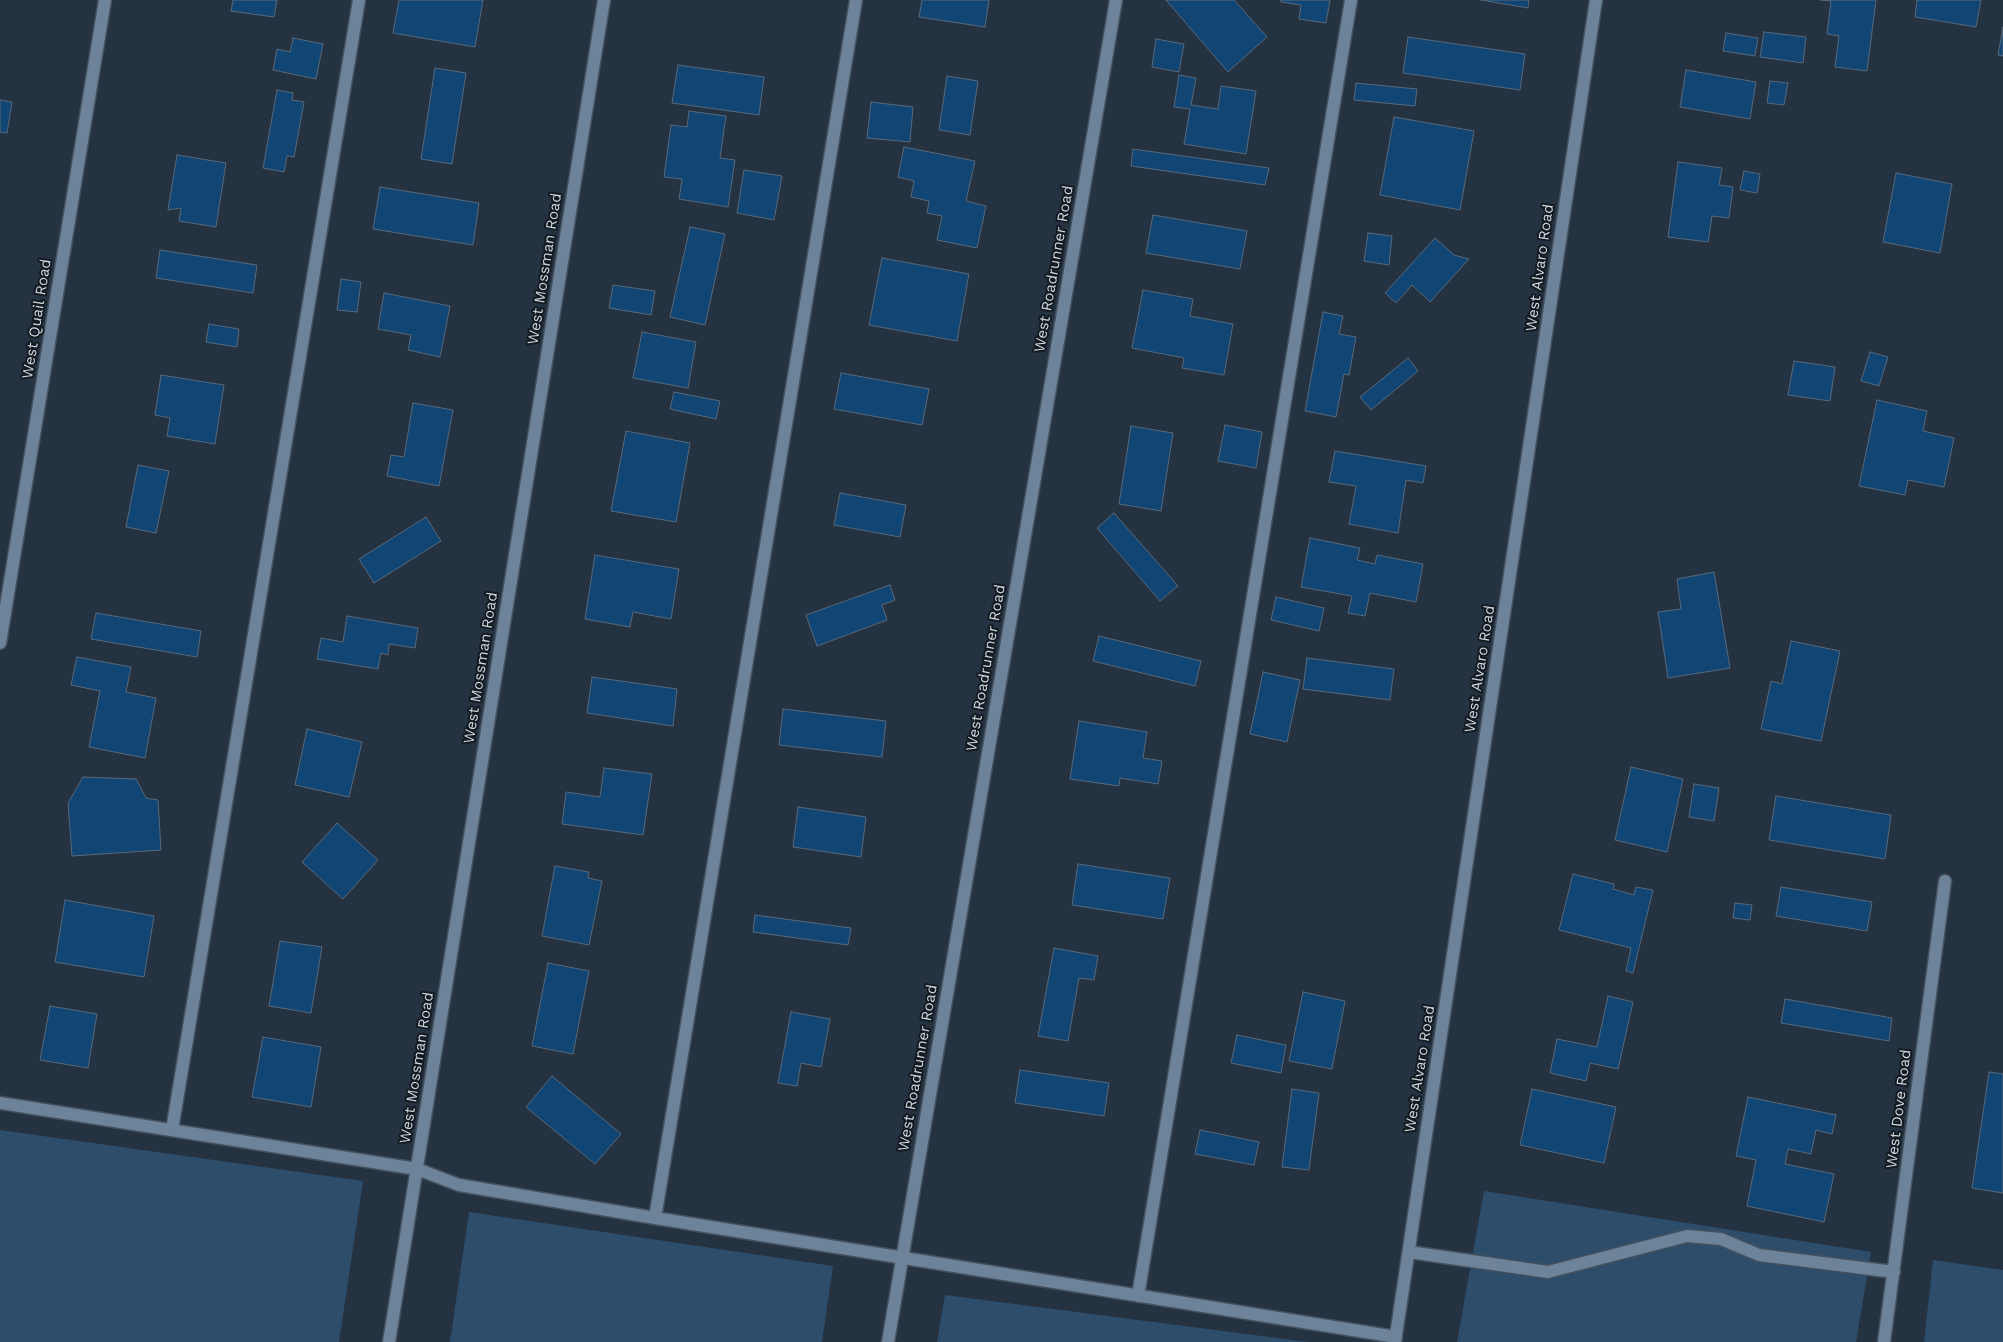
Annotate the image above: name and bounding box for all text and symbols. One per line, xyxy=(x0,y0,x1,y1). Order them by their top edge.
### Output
street label: West Roadrunner Road xyxy=(1030,184,1078,354)
street label: West Mossman Road xyxy=(524,192,566,346)
street label: West Alvaro Road xyxy=(1522,203,1558,333)
street label: West Quail Road xyxy=(19,258,55,380)
street label: West Roadrunner Road xyxy=(962,583,1010,753)
street label: West Mossman Road xyxy=(460,591,502,745)
street label: West Alvaro Road xyxy=(1461,604,1499,734)
street label: West Roadrunner Road xyxy=(894,983,942,1153)
street label: West Mossman Road xyxy=(396,991,438,1145)
street label: West Alvaro Road xyxy=(1401,1004,1439,1134)
street label: West Dove Road xyxy=(1883,1048,1915,1170)

